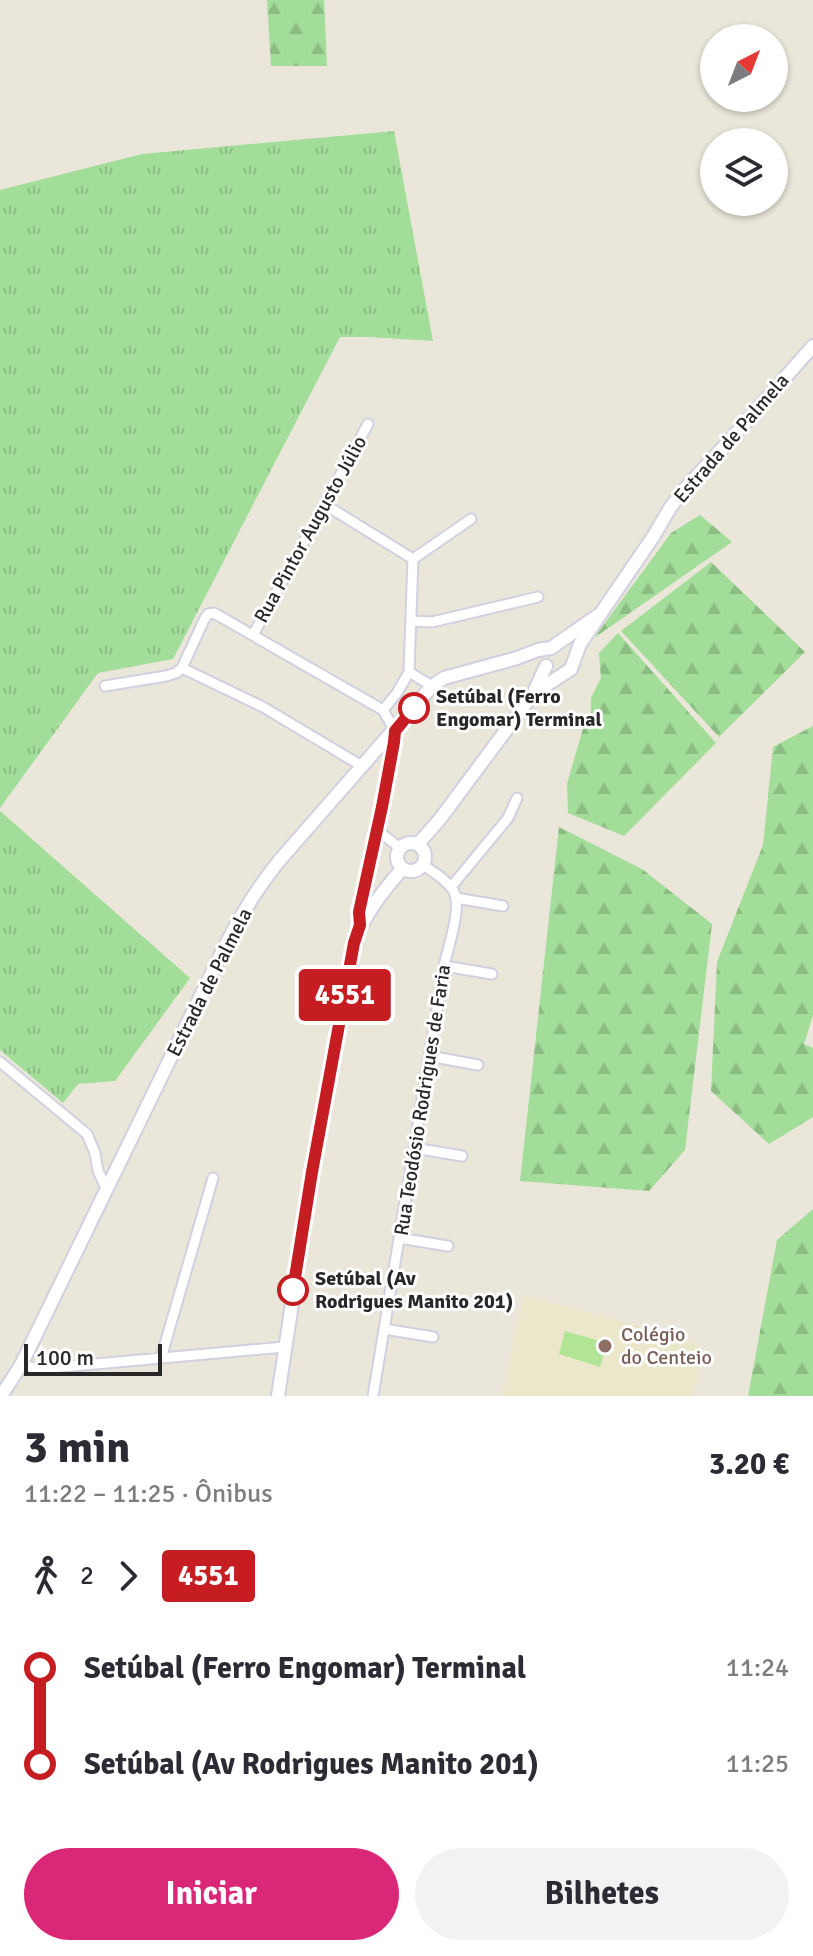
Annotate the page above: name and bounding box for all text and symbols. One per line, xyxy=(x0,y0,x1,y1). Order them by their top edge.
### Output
north arrow xyxy=(700,24,788,112)
map controls xyxy=(700,24,788,216)
button: layers xyxy=(700,128,788,216)
street label: Estrada de Palmela xyxy=(668,368,794,508)
street label: Rua Pintor Augusto Júlio xyxy=(249,431,372,627)
place label: Setúbal (Ferro Engomar) Terminal xyxy=(436,684,602,732)
marker: Setúbal (Ferro Engomar) Terminal xyxy=(399,693,429,723)
street label: Estrada de Palmela xyxy=(161,904,258,1061)
street label: Rua Teodósio Rodrigues de Faria xyxy=(389,963,456,1238)
line badge: 4551 xyxy=(289,969,401,1021)
text: 4551 xyxy=(315,978,375,1012)
place label: Setúbal (Av Rodrigues Manito 201) xyxy=(315,1266,513,1314)
marker: Setúbal (Av Rodrigues Manito 201) xyxy=(278,1275,308,1305)
place label: Colégio do Centeio xyxy=(621,1322,712,1370)
marker: Colégio do Centeio xyxy=(596,1337,614,1355)
scale bar xyxy=(24,1340,162,1376)
text: 100 m xyxy=(36,1344,94,1371)
text: 3 min xyxy=(24,1421,130,1475)
text: 3.20 € xyxy=(709,1446,789,1483)
text: 11:22 – 11:25 · Ônibus xyxy=(24,1478,273,1510)
icon: walk xyxy=(24,1554,68,1598)
icon: forward xyxy=(106,1554,150,1598)
text: 4551 xyxy=(178,1559,239,1593)
text: 2 xyxy=(80,1560,94,1592)
text: Setúbal (Ferro Engomar) Terminal xyxy=(84,1650,526,1687)
text: 11:24 xyxy=(726,1652,789,1684)
text: Setúbal (Av Rodrigues Manito 201) xyxy=(84,1746,539,1783)
text: 11:25 xyxy=(726,1748,789,1780)
button: Iniciar xyxy=(24,1848,399,1940)
button: Bilhetes xyxy=(415,1848,789,1940)

